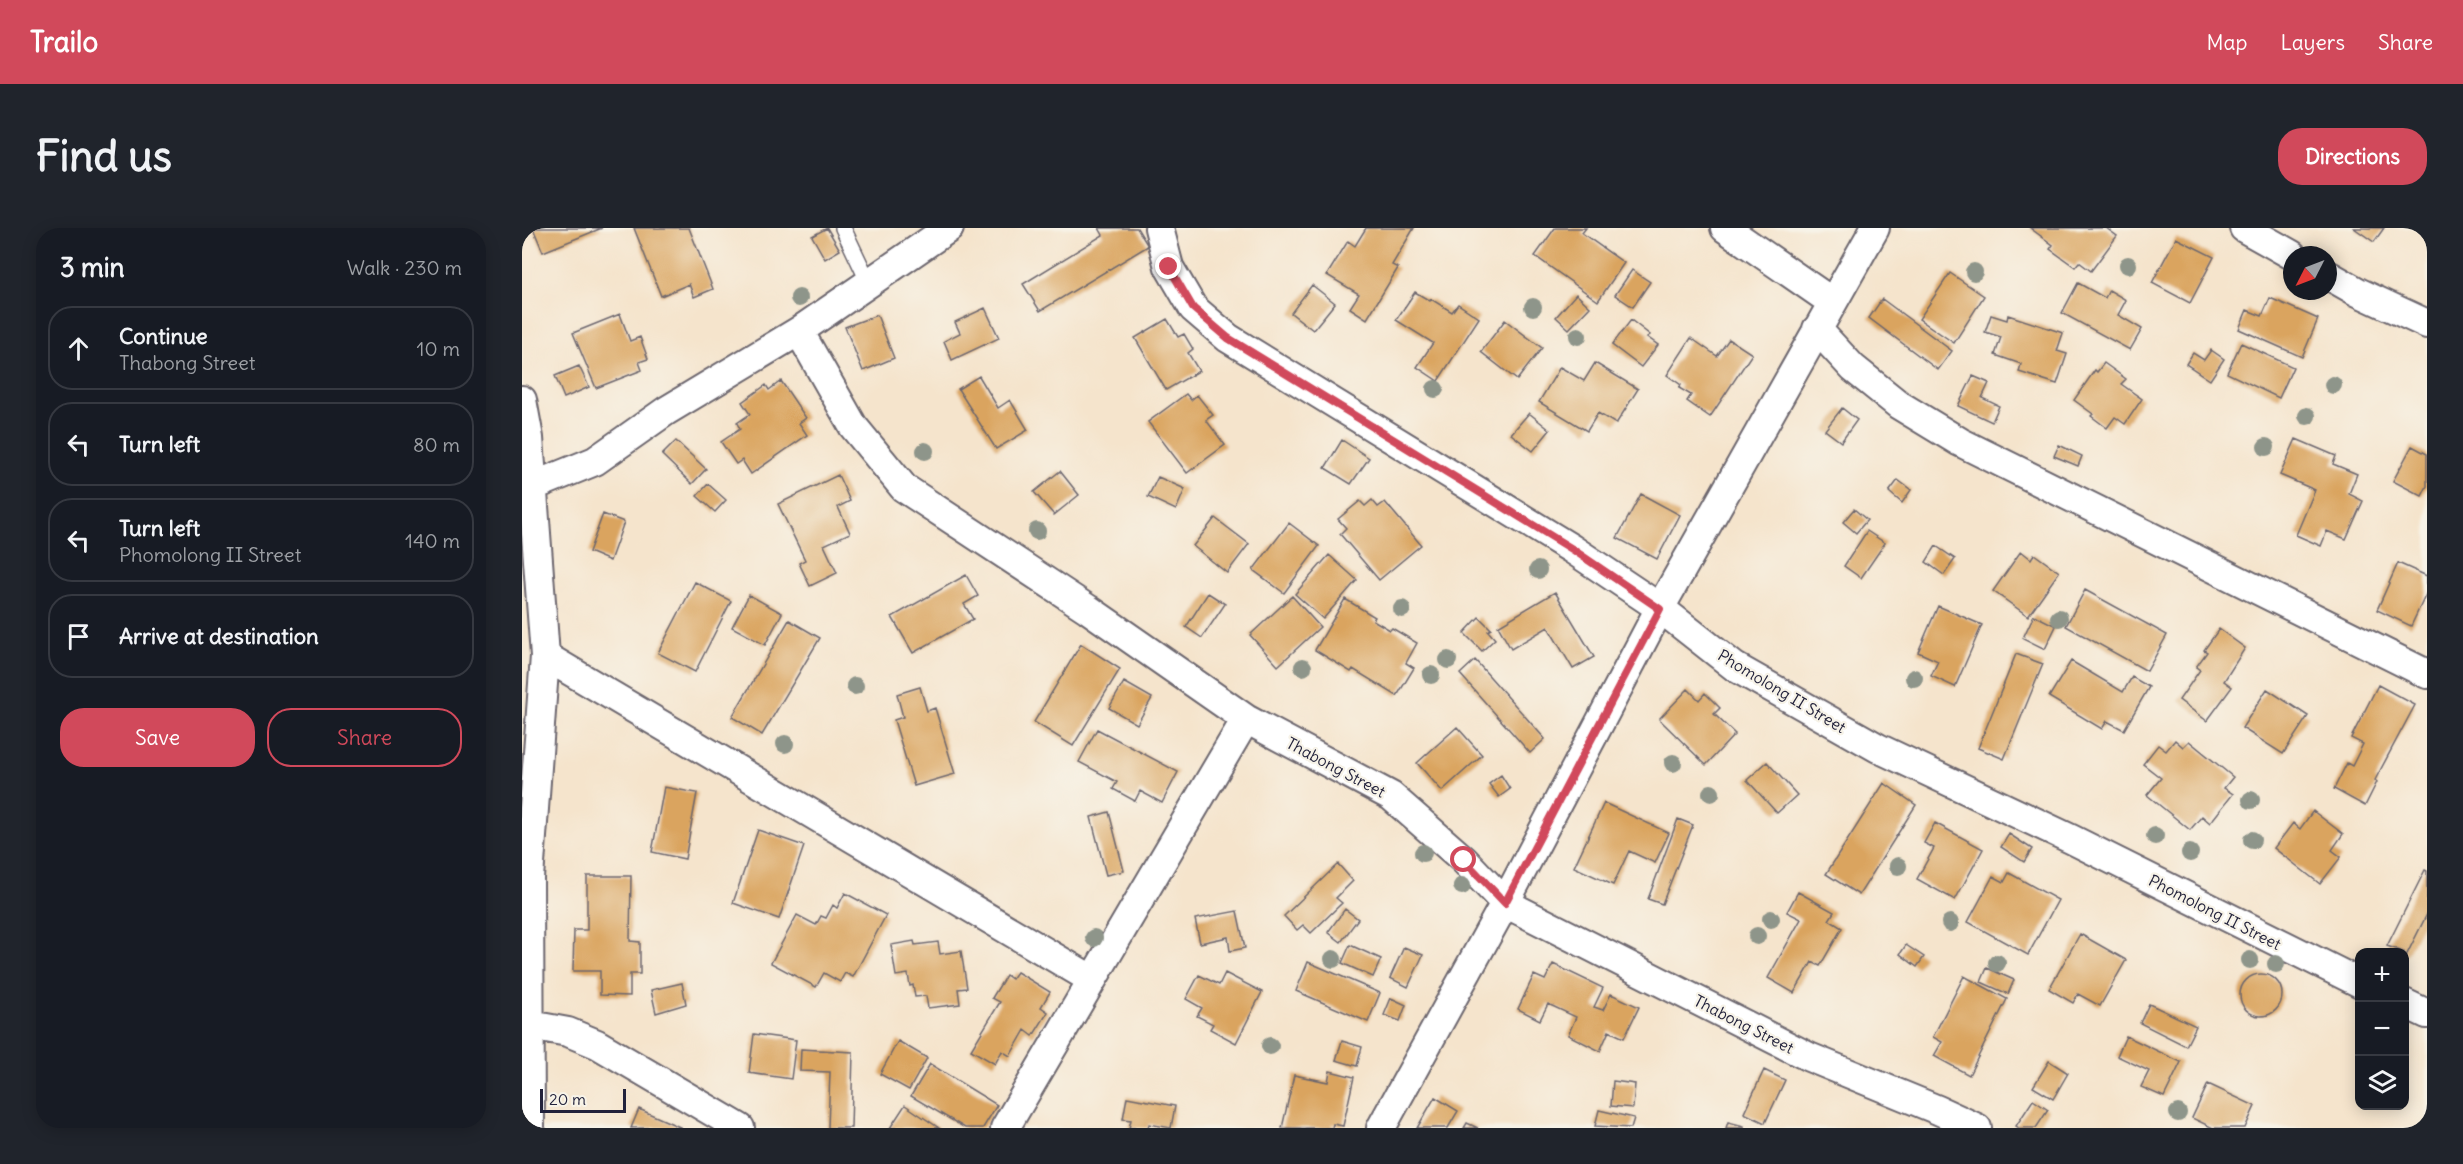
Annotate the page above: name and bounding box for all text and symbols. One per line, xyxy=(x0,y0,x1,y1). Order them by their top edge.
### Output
text: Trailo xyxy=(30,24,98,60)
text: Map xyxy=(2207,29,2247,56)
text: Layers xyxy=(2280,29,2345,56)
text: Share xyxy=(2378,29,2433,56)
button: Directions xyxy=(2278,128,2427,185)
text: Find us xyxy=(36,130,172,182)
north arrow xyxy=(2283,246,2337,300)
text: 3 min xyxy=(60,251,125,284)
route end xyxy=(1155,253,1181,279)
text: Walk · 230 m xyxy=(347,255,462,280)
text: Continue xyxy=(119,322,208,350)
icon: ahead xyxy=(62,332,95,365)
text: 10 m xyxy=(417,336,460,361)
text: Thabong Street xyxy=(119,350,256,375)
icon: left xyxy=(62,428,95,461)
text: Turn left xyxy=(119,430,200,458)
text: 80 m xyxy=(413,432,460,457)
text: Turn left xyxy=(119,514,200,542)
icon: left xyxy=(62,524,95,557)
text: 140 m xyxy=(405,528,460,553)
text: Phomolong II Street xyxy=(119,542,301,567)
icon: arrive xyxy=(62,620,95,653)
text: Arrive at destination xyxy=(119,622,319,650)
street label: Phomolong II Street xyxy=(1714,645,1850,737)
button: Save xyxy=(60,708,255,767)
button: Share xyxy=(267,708,462,767)
street label: Thabong Street xyxy=(1283,733,1389,802)
route start xyxy=(1450,846,1476,872)
street label: Phomolong II Street xyxy=(2145,870,2285,954)
map controls xyxy=(2355,948,2409,1110)
button: + xyxy=(2355,948,2409,1002)
street label: Thabong Street xyxy=(1691,990,1798,1058)
button: − xyxy=(2355,1002,2409,1056)
button: layers xyxy=(2355,1056,2409,1110)
scale bar xyxy=(540,1086,626,1114)
text: 20 m xyxy=(549,1089,586,1109)

